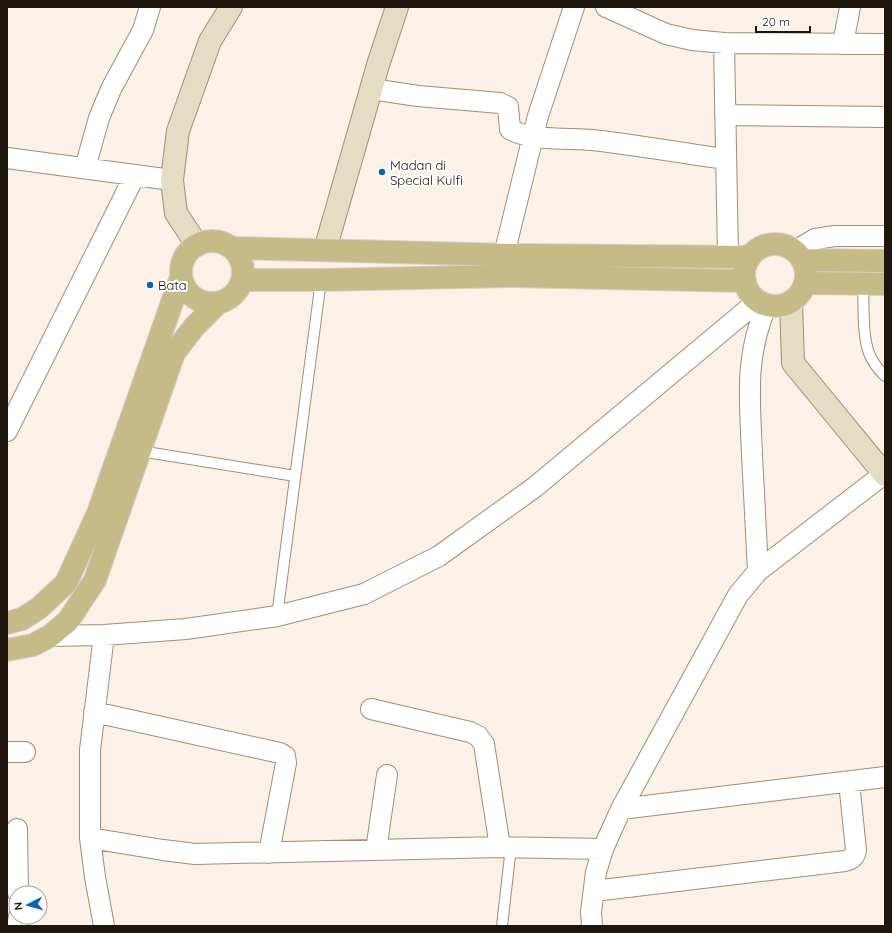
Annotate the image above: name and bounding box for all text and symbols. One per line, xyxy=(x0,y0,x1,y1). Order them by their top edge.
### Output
scale bar xyxy=(756,8,810,34)
text: 20 m xyxy=(762,14,790,29)
place label: Madan di Special Kulfi xyxy=(390,157,463,188)
marker: Madan di Special Kulfi xyxy=(377,167,387,177)
place label: Bata xyxy=(158,277,187,293)
marker: Bata xyxy=(145,280,155,290)
north arrow xyxy=(8,885,48,925)
text: N xyxy=(11,901,25,911)

